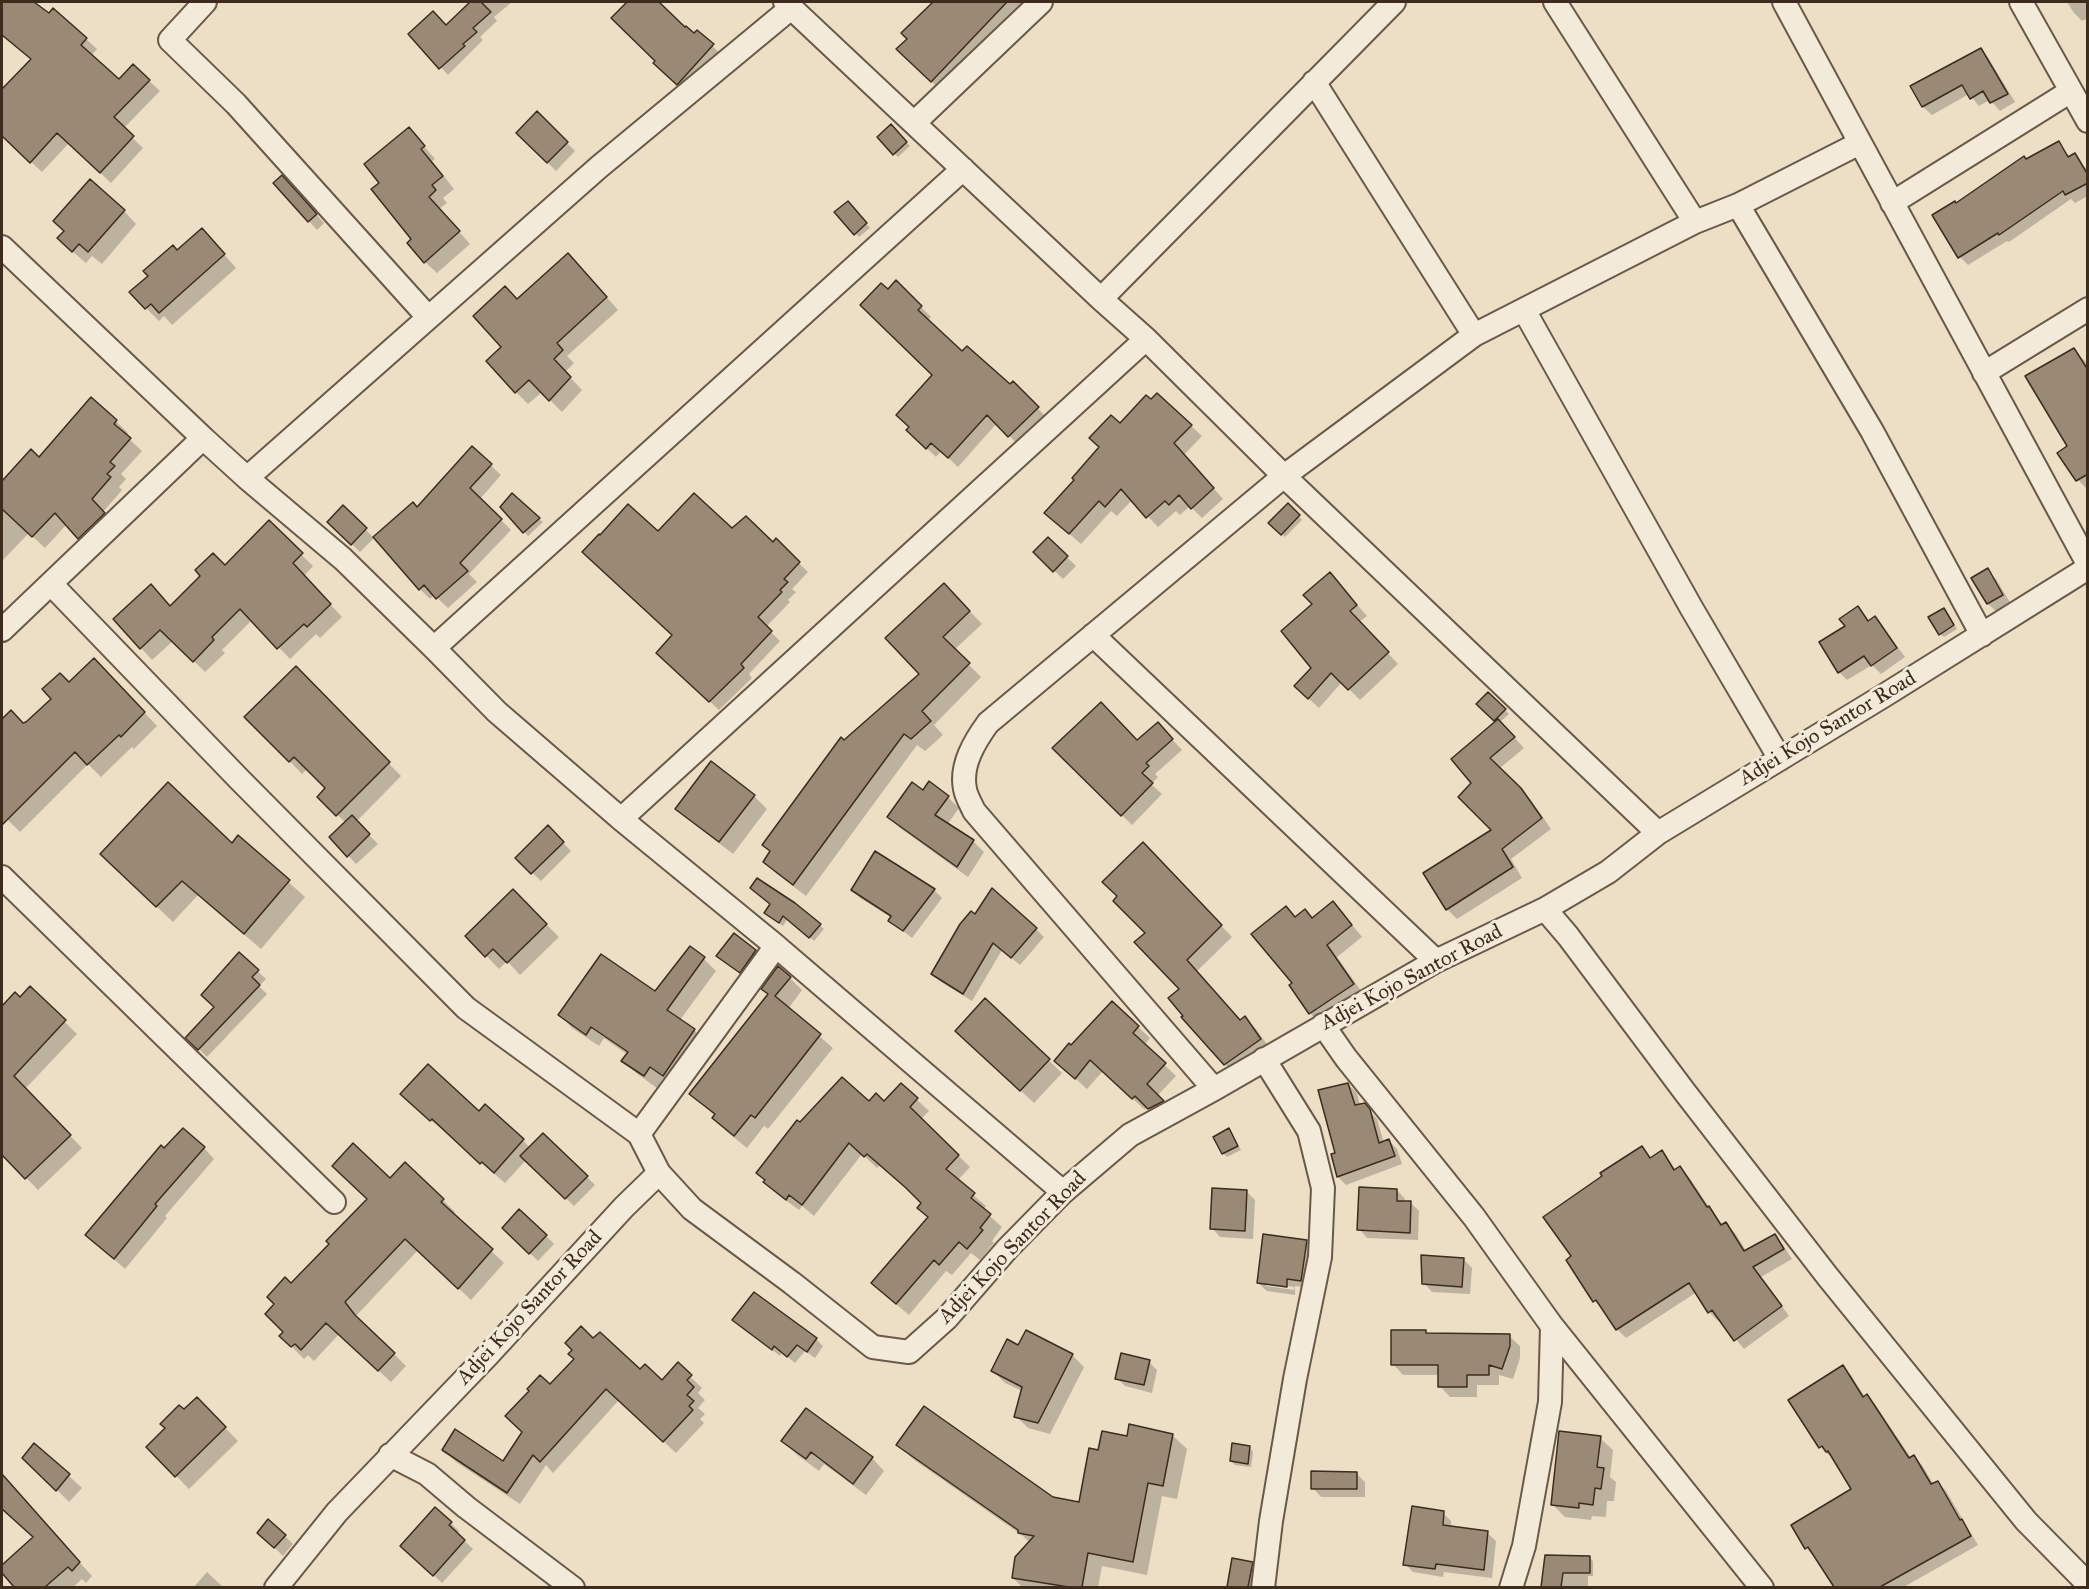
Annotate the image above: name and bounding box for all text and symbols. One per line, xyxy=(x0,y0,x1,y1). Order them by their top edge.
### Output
street label: Adjei Kojo Santor Road xyxy=(1735,666,1921,792)
street label: Adjei Kojo Santor Road xyxy=(1317,919,1507,1037)
street label: Adjei Kojo Santor Road xyxy=(934,1167,1092,1329)
street label: Adjei Kojo Santor Road xyxy=(452,1226,608,1390)

